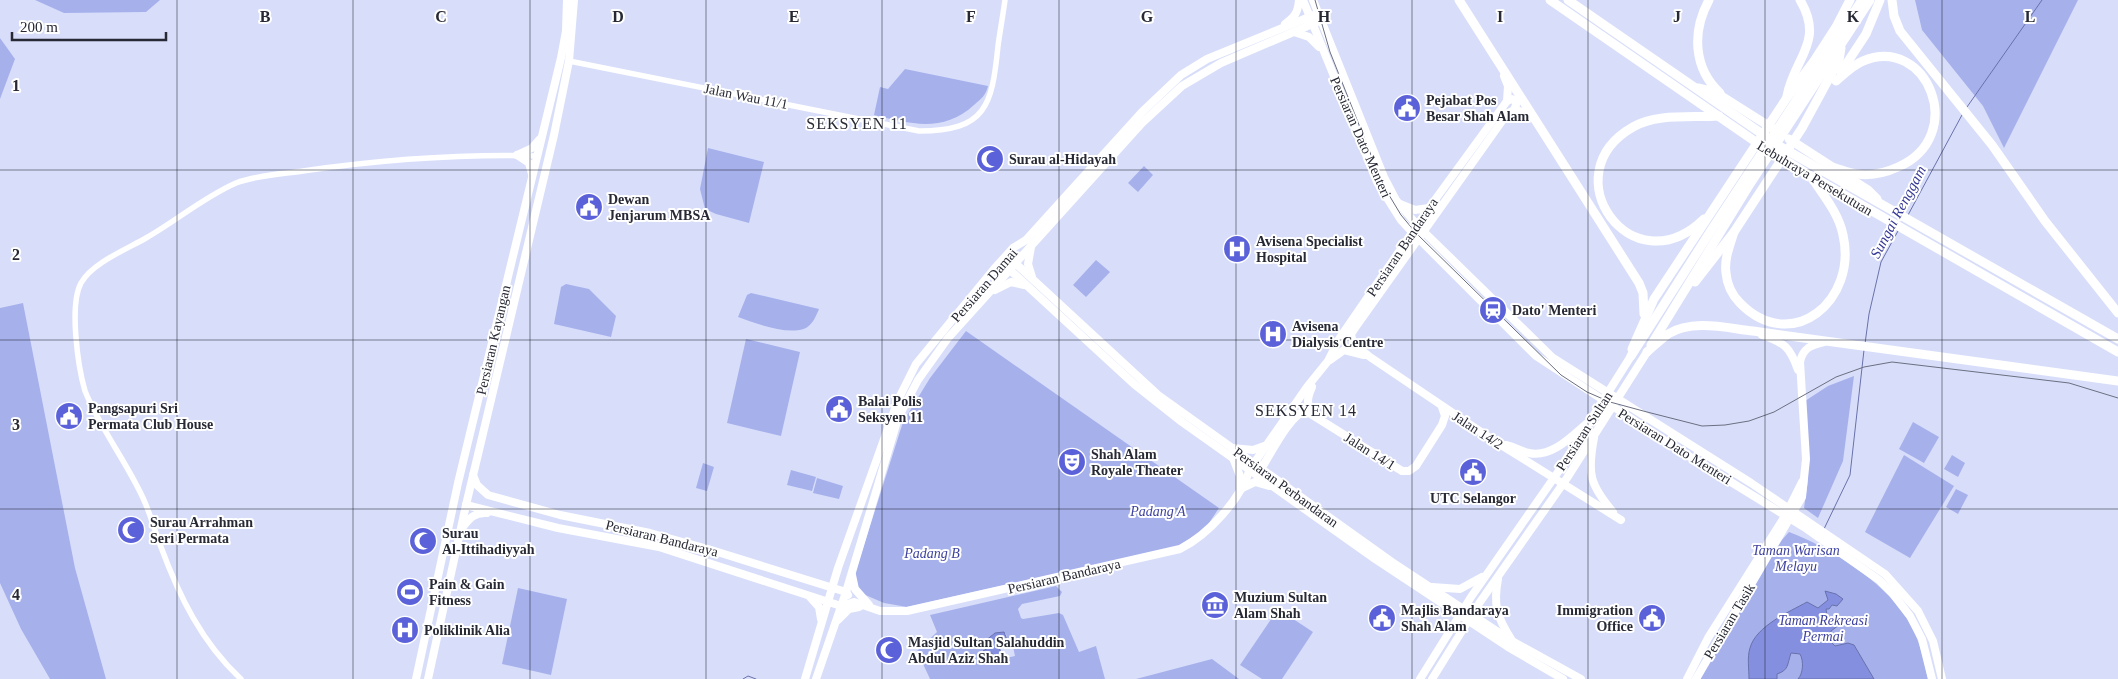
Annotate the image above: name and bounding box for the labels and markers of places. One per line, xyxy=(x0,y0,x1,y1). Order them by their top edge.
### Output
public building icon: Pejabat Pos Besar Shah Alam xyxy=(1392,93,1422,123)
place label: Pejabat Pos Besar Shah Alam xyxy=(1426,93,1530,124)
mosque icon: Surau al-Hidayah xyxy=(975,144,1005,174)
place label: Surau al-Hidayah xyxy=(1009,152,1116,167)
public building icon: Dewan Jenjarum MBSA xyxy=(574,192,604,222)
place label: Dewan Jenjarum MBSA xyxy=(608,192,711,223)
hospital icon: Avisena Specialist Hospital xyxy=(1222,234,1252,264)
place label: Avisena Specialist Hospital xyxy=(1256,234,1363,265)
station icon: Dato' Menteri xyxy=(1478,295,1508,325)
place label: Dato' Menteri xyxy=(1512,303,1596,318)
hospital icon: Avisena Dialysis Centre xyxy=(1258,319,1288,349)
place label: Avisena Dialysis Centre xyxy=(1292,319,1383,350)
public building icon: Balai Polis Seksyen 11 xyxy=(824,394,854,424)
place label: Balai Polis Seksyen 11 xyxy=(858,394,923,425)
public building icon: Pangsapuri Sri Permata Club House xyxy=(54,401,84,431)
place label: Pangsapuri Sri Permata Club House xyxy=(88,401,213,432)
theatre icon: Shah Alam Royale Theater xyxy=(1057,447,1087,477)
place label: Shah Alam Royale Theater xyxy=(1091,447,1183,478)
public building icon: UTC Selangor xyxy=(1458,457,1488,487)
place label: UTC Selangor xyxy=(1430,491,1516,506)
mosque icon: Surau Arrahman Seri Permata xyxy=(116,515,146,545)
place label: Surau Arrahman Seri Permata xyxy=(150,515,253,546)
mosque icon: Surau Al-Ittihadiyyah xyxy=(408,526,438,556)
place label: Surau Al-Ittihadiyyah xyxy=(442,526,535,557)
sports icon: Pain & Gain Fitness xyxy=(395,577,425,607)
place label: Pain & Gain Fitness xyxy=(429,577,505,608)
museum icon: Muzium Sultan Alam Shah xyxy=(1200,590,1230,620)
place label: Muzium Sultan Alam Shah xyxy=(1234,590,1327,621)
public building icon: Majlis Bandaraya Shah Alam xyxy=(1367,603,1397,633)
place label: Majlis Bandaraya Shah Alam xyxy=(1401,603,1509,634)
place label: Immigration Office xyxy=(1557,603,1633,634)
public building icon: Immigration Office xyxy=(1637,603,1667,633)
hospital icon: Poliklinik Alia xyxy=(390,615,420,645)
place label: Poliklinik Alia xyxy=(424,623,510,638)
mosque icon: Masjid Sultan Salahuddin Abdul Aziz Shah xyxy=(874,635,904,665)
place label: Masjid Sultan Salahuddin Abdul Aziz Shah xyxy=(908,635,1065,666)

